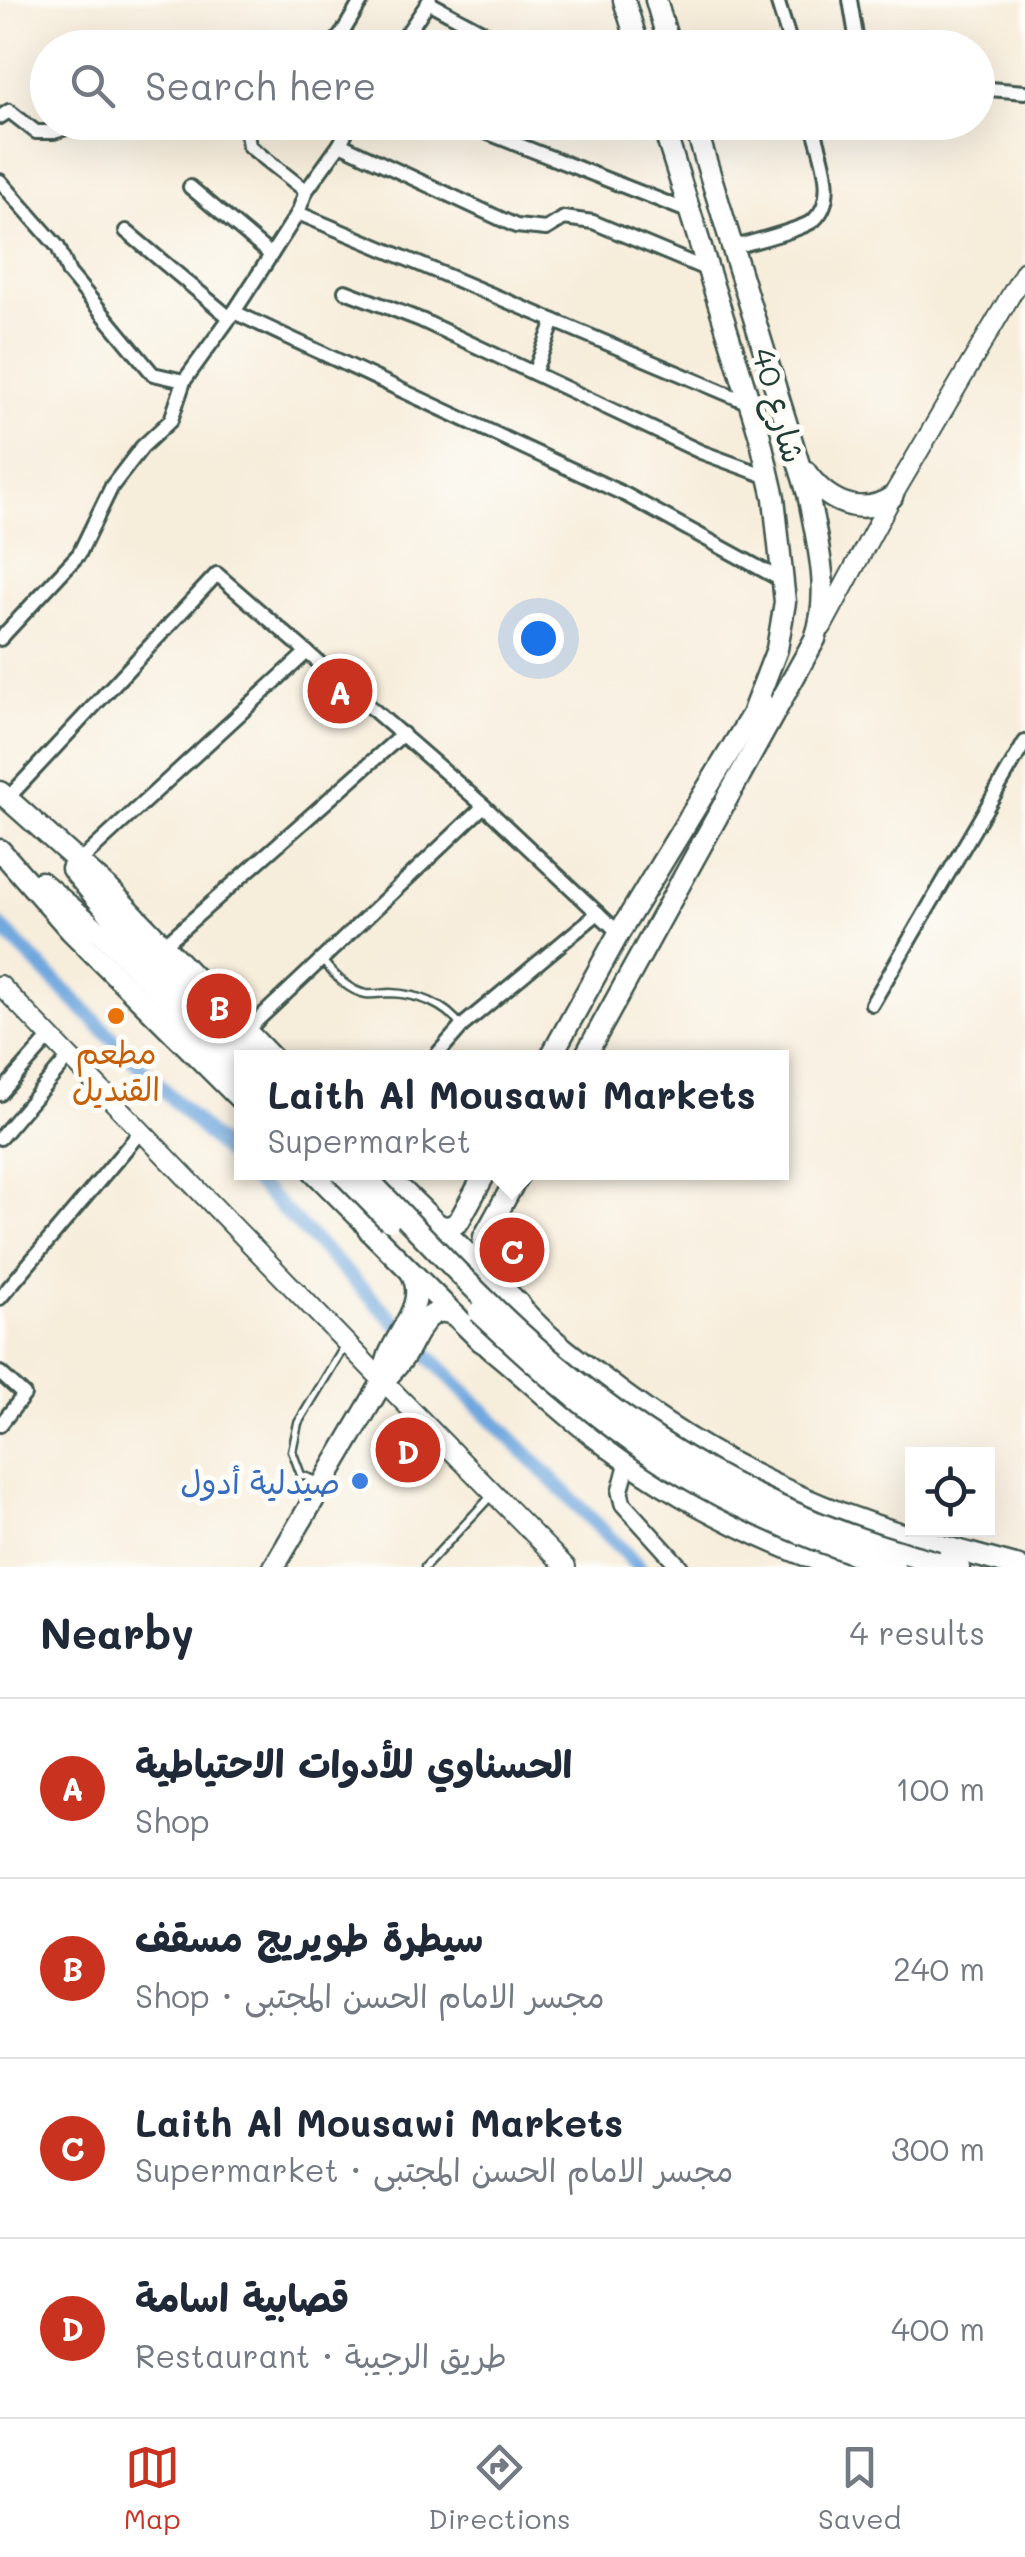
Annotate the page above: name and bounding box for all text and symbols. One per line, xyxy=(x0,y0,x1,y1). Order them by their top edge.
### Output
search box xyxy=(30,30,995,140)
icon: search xyxy=(65,58,120,113)
text: Search here xyxy=(145,60,376,110)
street label: شارع 40 xyxy=(740,342,816,469)
your location xyxy=(513,613,564,664)
pin: A xyxy=(308,654,372,728)
pin: B xyxy=(186,968,252,1044)
marker: مطعم القنديل xyxy=(105,1005,127,1027)
place label: مطعم القنديل xyxy=(72,1030,160,1109)
popup xyxy=(234,1050,789,1180)
text: Laith Al Mousawi Markets xyxy=(267,1069,756,1119)
text: Supermarket xyxy=(267,1119,471,1161)
pin: C xyxy=(480,1212,544,1288)
pin: D xyxy=(376,1412,440,1488)
map controls xyxy=(905,1447,995,1537)
button: locate xyxy=(905,1447,995,1537)
place label: صيدلية أدول xyxy=(180,1460,340,1502)
marker: صيدلية أدول xyxy=(349,1470,371,1492)
text: Nearby xyxy=(40,1605,194,1660)
text: 4 results xyxy=(849,1611,985,1653)
text: الحسناوي للأدوات الاحتياطية xyxy=(135,1738,572,1788)
text: A xyxy=(61,1767,84,1809)
text: 100 m xyxy=(895,1767,985,1809)
text: Shop xyxy=(135,1799,210,1841)
text: سيطرة طويريج مسقف xyxy=(135,1912,484,1962)
text: B xyxy=(62,1947,83,1989)
text: 240 m xyxy=(893,1947,985,1989)
text: Shop · مجسر الامام الحسن المجتبى xyxy=(135,1974,605,2016)
text: Laith Al Mousawi Markets xyxy=(135,2097,623,2147)
text: C xyxy=(61,2127,84,2169)
text: 300 m xyxy=(891,2127,985,2169)
text: Supermarket · مجسر الامام الحسن المجتبى xyxy=(135,2148,733,2190)
text: قصابية اسامة xyxy=(135,2272,349,2322)
text: D xyxy=(61,2307,84,2349)
text: 400 m xyxy=(891,2307,985,2349)
text: Restaurant · طريق الرجيبة xyxy=(135,2334,507,2376)
tab: Map xyxy=(124,2440,181,2536)
tab: Directions xyxy=(428,2440,571,2536)
tab: Saved xyxy=(818,2440,901,2536)

